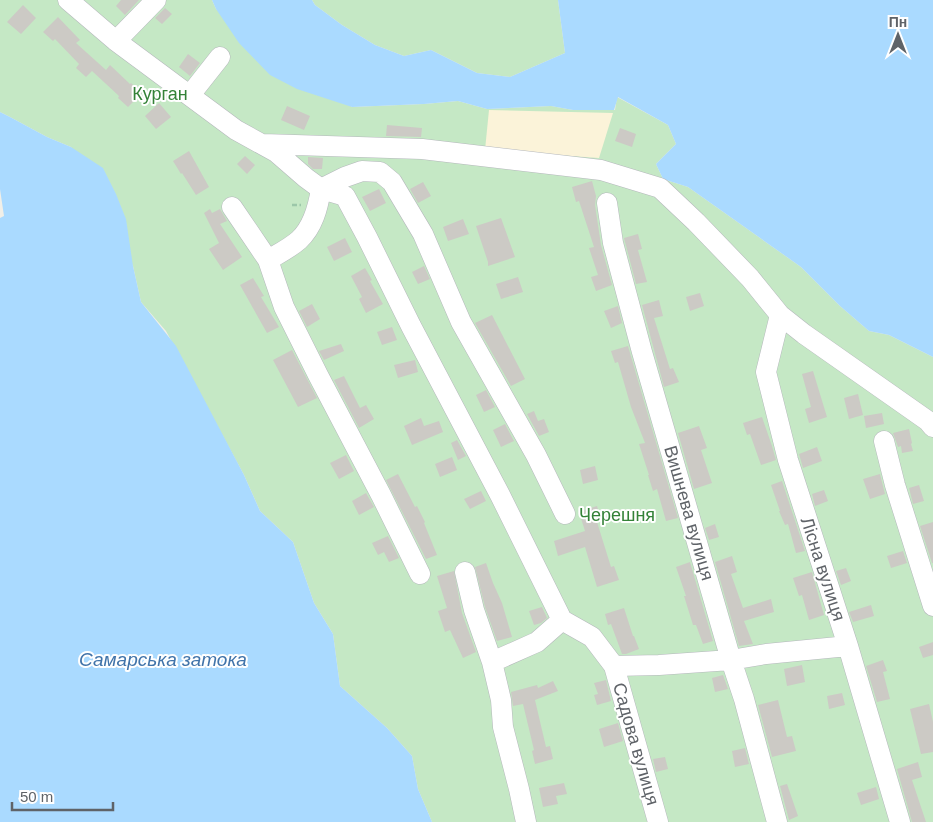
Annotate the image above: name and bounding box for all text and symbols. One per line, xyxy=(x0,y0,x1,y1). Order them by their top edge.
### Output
north arrow xyxy=(873,10,923,60)
text: Пн xyxy=(889,14,907,30)
park label: Курган xyxy=(132,84,188,104)
street label: Вишнева вулиця xyxy=(660,443,718,583)
park label: Черешня xyxy=(579,505,655,525)
street label: Лісна вулиця xyxy=(797,514,849,624)
water label: Самарська затока xyxy=(79,649,247,670)
street label: Садова вулиця xyxy=(609,680,663,808)
scale bar xyxy=(12,780,114,812)
text: 50 m xyxy=(20,788,53,805)

